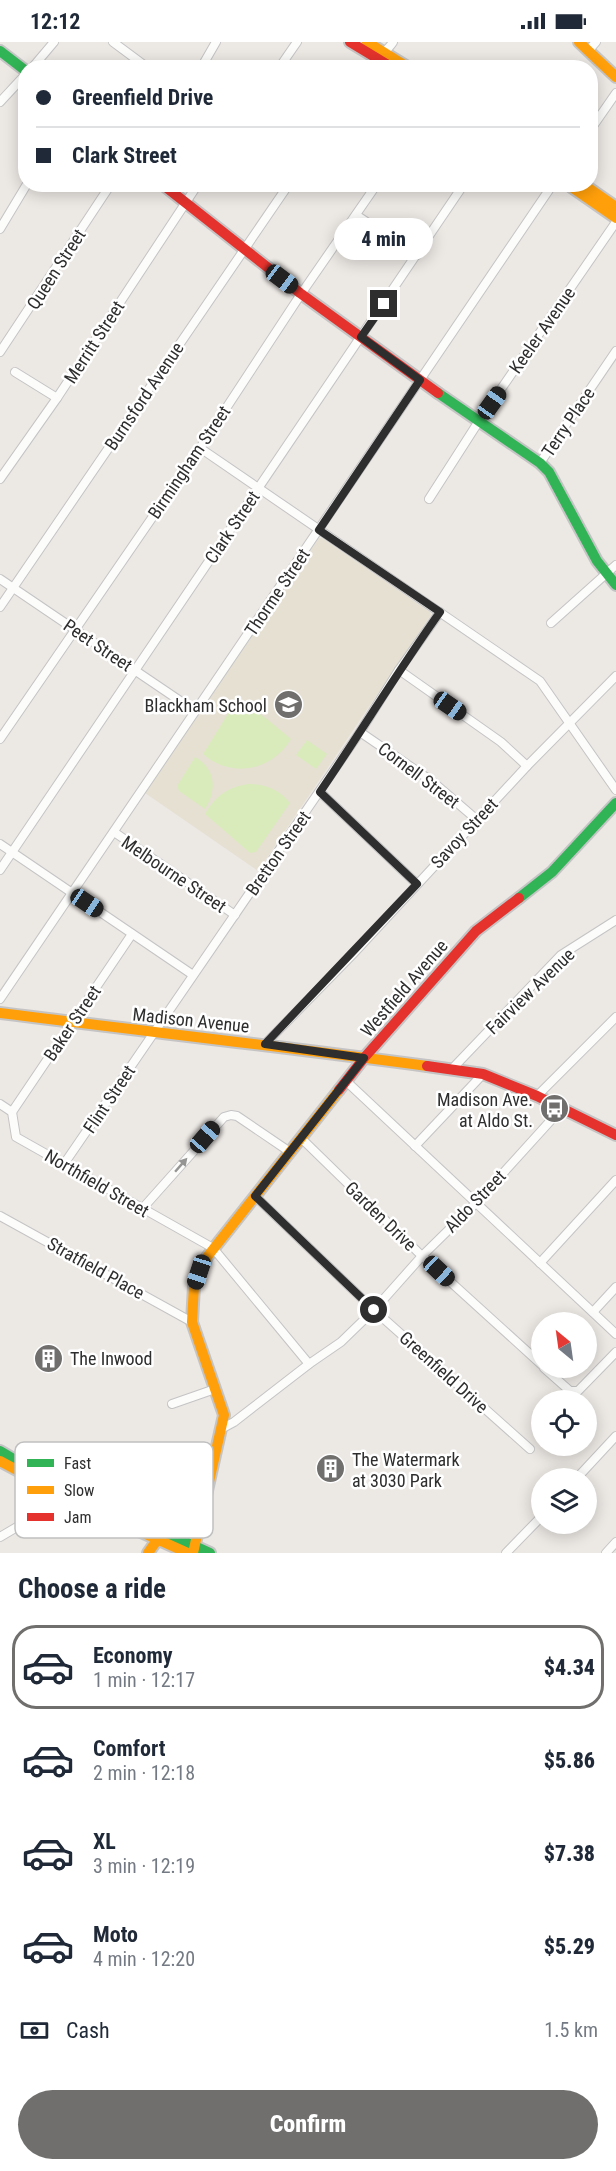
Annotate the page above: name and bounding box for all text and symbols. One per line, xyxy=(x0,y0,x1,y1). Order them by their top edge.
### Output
text: 12:12 xyxy=(30,9,81,34)
text: Greenfield Drive xyxy=(72,85,213,110)
text: Clark Street xyxy=(72,143,177,168)
callout: 4 min xyxy=(334,217,434,259)
street label: Queen Street xyxy=(22,225,90,313)
text: 4 min xyxy=(361,227,406,251)
car xyxy=(262,261,302,297)
street label: Keeler Avenue xyxy=(505,283,579,377)
route end xyxy=(370,290,397,317)
street label: Merritt Street xyxy=(60,297,128,387)
street label: Burnsford Avenue xyxy=(100,338,188,454)
car xyxy=(474,383,510,423)
street label: Terry Place xyxy=(537,383,599,461)
street label: Birmingham Street xyxy=(143,401,235,523)
street label: Clark Street xyxy=(200,487,264,567)
street label: Thorme Street xyxy=(240,544,314,640)
street label: Peet Street xyxy=(60,614,136,676)
car xyxy=(430,688,470,724)
school or university icon: Blackham School xyxy=(272,689,304,721)
place label: Blackham School xyxy=(144,695,267,716)
street label: Cornell Street xyxy=(374,738,464,812)
street label: Savoy Street xyxy=(426,794,502,872)
street label: Bretton Street xyxy=(241,807,315,899)
street label: Melbourne Street xyxy=(118,831,230,917)
car xyxy=(67,885,107,921)
street label: Westfield Avenue xyxy=(356,935,452,1041)
street label: Fairview Avenue xyxy=(481,944,579,1038)
street label: Baker Street xyxy=(39,981,105,1065)
street label: Madison Avenue xyxy=(132,1003,250,1037)
street label: Flint Street xyxy=(79,1061,139,1137)
place label: Madison Ave. at Aldo St. xyxy=(437,1089,533,1131)
bus stop icon: Madison Ave. at Aldo St. xyxy=(538,1093,570,1125)
car xyxy=(186,1118,224,1156)
street label: Northfield Street xyxy=(41,1145,153,1221)
one-way arrow xyxy=(174,1157,187,1173)
street label: Aldo Street xyxy=(440,1165,510,1237)
street label: Garden Drive xyxy=(341,1177,421,1255)
street label: Stratfield Place xyxy=(44,1233,148,1303)
car xyxy=(185,1252,213,1292)
car xyxy=(420,1252,458,1290)
route start xyxy=(360,1296,387,1323)
north arrow xyxy=(531,1312,597,1378)
map controls xyxy=(531,1312,597,1534)
street label: Greenfield Drive xyxy=(395,1327,493,1417)
building icon: The Inwood xyxy=(33,1342,65,1374)
place label: The Inwood xyxy=(70,1348,153,1369)
button: locate xyxy=(531,1390,597,1456)
legend xyxy=(15,1442,213,1538)
place label: The Watermark at 3030 Park xyxy=(352,1449,460,1491)
building icon: The Watermark at 3030 Park xyxy=(315,1453,347,1485)
text: Fast xyxy=(64,1454,91,1473)
button: layers xyxy=(531,1468,597,1534)
text: Slow xyxy=(64,1481,94,1500)
text: Jam xyxy=(64,1508,91,1527)
text: Choose a ride xyxy=(18,1573,166,1605)
icon: car xyxy=(21,1640,75,1694)
text: Economy xyxy=(93,1643,173,1668)
text: $4.34 xyxy=(544,1655,595,1680)
text: 1 min · 12:17 xyxy=(93,1668,195,1692)
icon: car xyxy=(21,1733,75,1787)
text: Comfort xyxy=(93,1736,166,1761)
text: $5.86 xyxy=(544,1748,595,1773)
text: 2 min · 12:18 xyxy=(93,1761,195,1785)
icon: car xyxy=(21,1826,75,1880)
text: XL xyxy=(93,1829,116,1854)
text: $7.38 xyxy=(544,1841,595,1866)
text: 3 min · 12:19 xyxy=(93,1854,195,1878)
icon: car xyxy=(21,1919,75,1973)
text: Moto xyxy=(93,1922,138,1947)
text: $5.29 xyxy=(544,1934,595,1959)
text: 4 min · 12:20 xyxy=(93,1947,195,1971)
icon: cash xyxy=(18,2014,51,2047)
text: Cash xyxy=(66,2018,110,2043)
text: 1.5 km xyxy=(544,2018,598,2042)
button: Confirm xyxy=(18,2090,598,2159)

